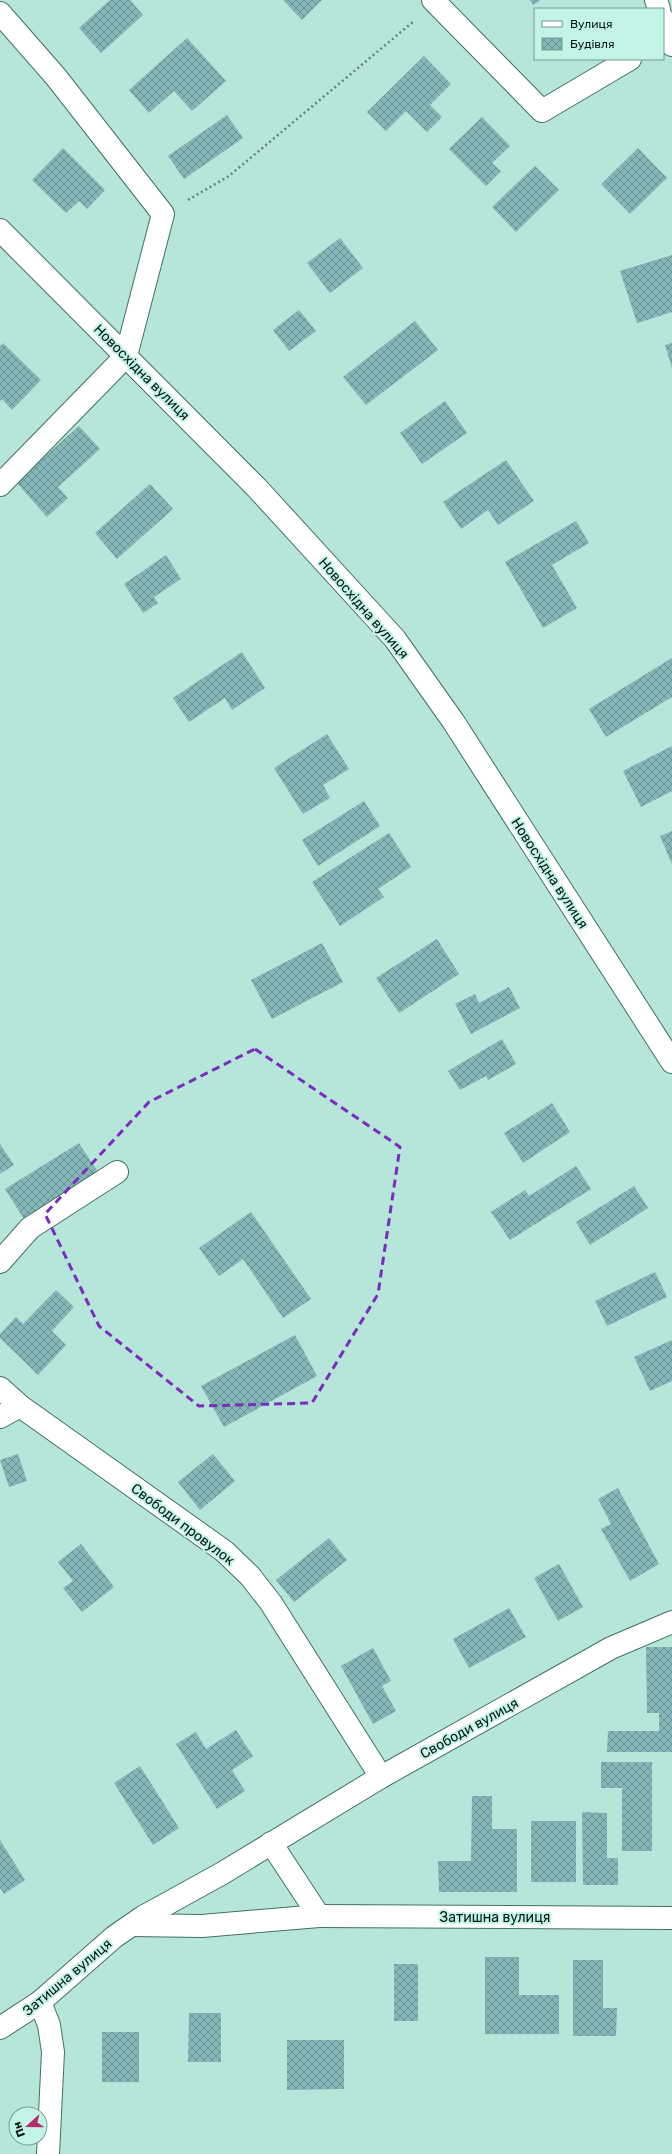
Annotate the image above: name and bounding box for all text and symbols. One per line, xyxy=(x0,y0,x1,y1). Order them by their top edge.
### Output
legend xyxy=(534,8,664,60)
text: Вулиця xyxy=(570,17,612,31)
text: Будівля xyxy=(570,37,615,51)
street label: Новосхідна вулиця xyxy=(90,321,193,424)
street label: Новосхідна вулиця xyxy=(315,554,412,662)
street label: Новосхідна вулиця xyxy=(507,815,592,932)
street label: Свободи провулок xyxy=(128,1480,238,1569)
street label: Свободи вулиця xyxy=(417,1694,521,1762)
street label: Затишна вулиця xyxy=(440,1909,550,1926)
street label: Затишна вулиця xyxy=(19,1935,115,2020)
north arrow xyxy=(8,2106,48,2146)
text: Пн xyxy=(10,2120,28,2139)

